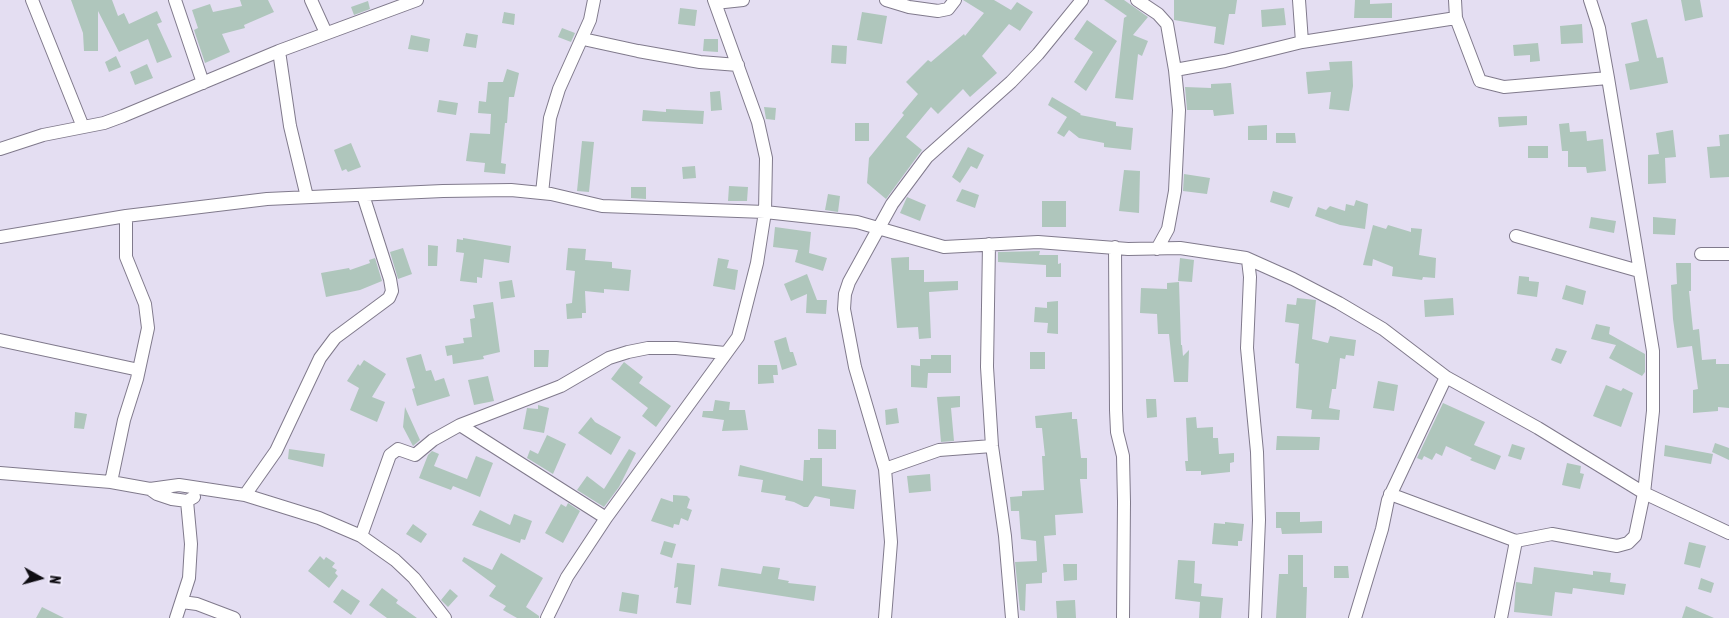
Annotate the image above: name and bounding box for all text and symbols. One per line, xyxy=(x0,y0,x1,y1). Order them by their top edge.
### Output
north arrow xyxy=(15,553,65,603)
text: N xyxy=(46,575,63,585)

